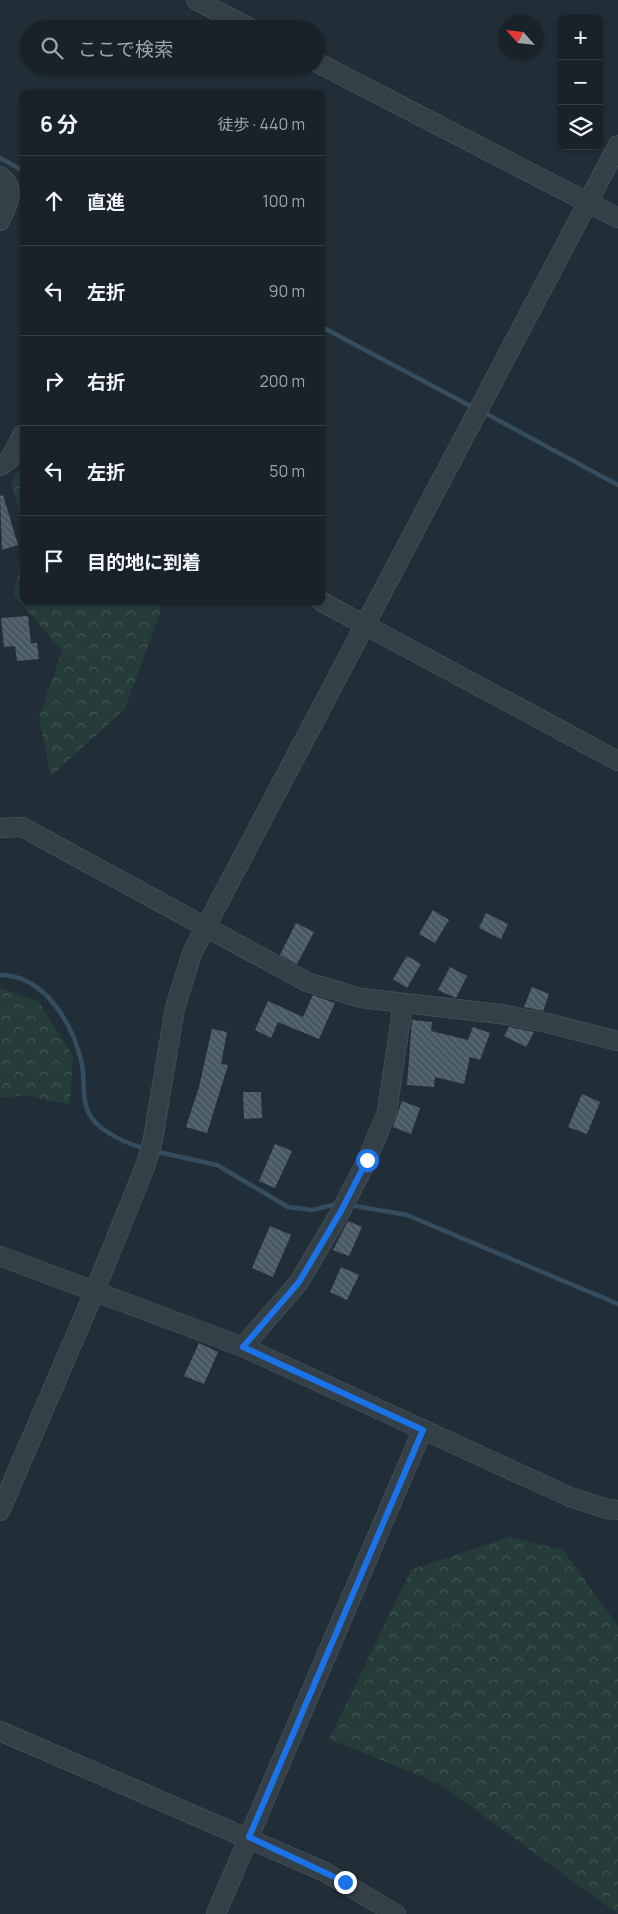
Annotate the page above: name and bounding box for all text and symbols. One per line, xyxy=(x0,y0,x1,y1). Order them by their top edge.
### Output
north arrow xyxy=(498,15,543,60)
map controls xyxy=(558,15,603,150)
button: + xyxy=(558,15,603,60)
search box xyxy=(20,20,325,75)
icon: search xyxy=(38,34,66,62)
text: ここで検索 xyxy=(78,36,173,62)
button: − xyxy=(558,60,603,105)
button: layers xyxy=(558,105,603,150)
text: 6 分 xyxy=(40,110,78,138)
text: 徒歩 · 440 m xyxy=(217,113,305,135)
icon: ahead xyxy=(40,187,68,215)
text: 直進 xyxy=(87,189,125,215)
text: 100 m xyxy=(262,190,305,212)
icon: left xyxy=(40,277,68,305)
text: 左折 xyxy=(87,279,125,305)
text: 90 m xyxy=(269,280,305,302)
icon: right xyxy=(40,367,68,395)
text: 右折 xyxy=(87,369,125,395)
text: 200 m xyxy=(260,370,305,392)
icon: left xyxy=(40,457,68,485)
text: 左折 xyxy=(87,459,125,485)
text: 50 m xyxy=(269,460,305,482)
icon: arrive xyxy=(40,547,68,575)
text: 目的地に到着 xyxy=(87,549,201,575)
route start xyxy=(356,1149,379,1172)
route end xyxy=(334,1871,357,1894)

